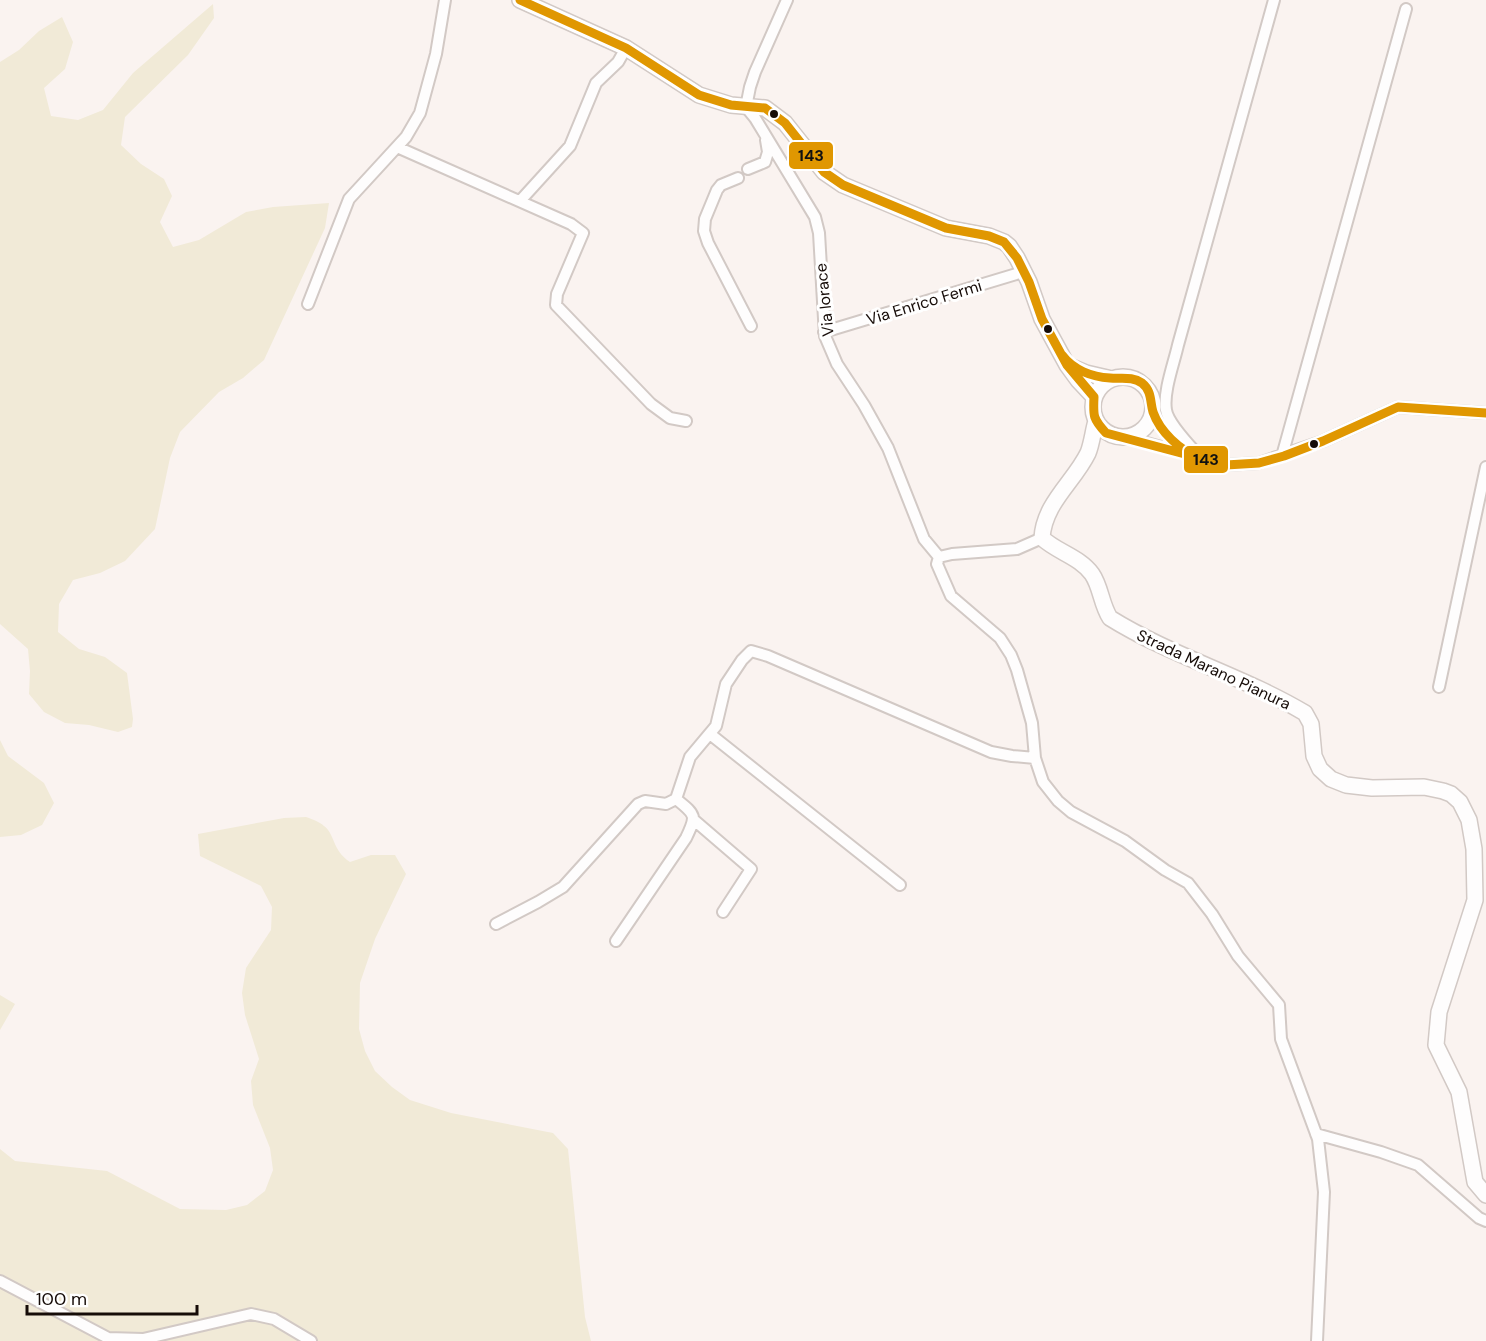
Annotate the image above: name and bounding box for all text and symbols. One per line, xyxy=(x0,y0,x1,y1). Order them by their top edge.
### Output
unlabelled marker xyxy=(768,108,780,120)
line badge: 143 xyxy=(788,141,834,170)
text: 143 xyxy=(798,145,824,166)
street label: Via Iorace xyxy=(810,262,839,338)
street label: Via Enrico Fermi xyxy=(864,275,984,330)
unlabelled marker xyxy=(1042,323,1054,335)
unlabelled marker xyxy=(1308,438,1320,450)
line badge: 143 xyxy=(1183,445,1229,474)
text: 143 xyxy=(1193,449,1219,470)
street label: Strada Marano Pianura xyxy=(1133,625,1294,714)
scale bar xyxy=(27,1278,196,1316)
text: 100 m xyxy=(36,1287,87,1311)

